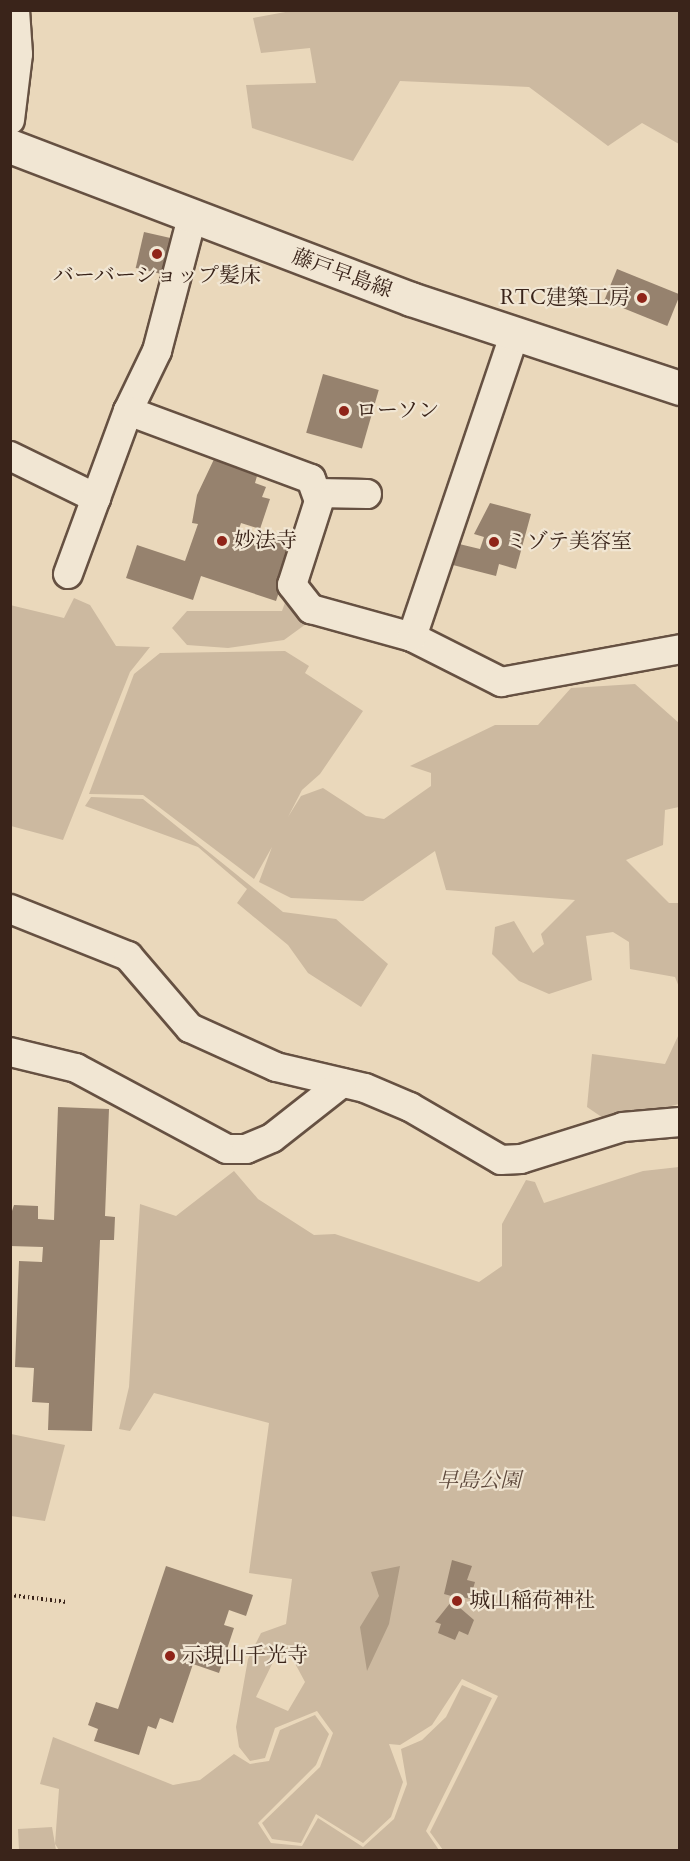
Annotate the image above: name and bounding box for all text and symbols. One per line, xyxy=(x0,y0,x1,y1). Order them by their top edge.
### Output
street label: 藤戸早島線 xyxy=(288,244,396,304)
marker: バーバーショップ髪床 xyxy=(150,247,164,261)
place label: バーバーショップ髪床 xyxy=(52,263,262,289)
place label: RTC建築工房 xyxy=(500,285,630,311)
marker: RTC建築工房 xyxy=(635,291,649,305)
place label: ローソン xyxy=(356,398,440,424)
marker: ローソン xyxy=(337,404,351,418)
place label: 妙法寺 xyxy=(234,528,297,554)
place label: ミゾテ美容室 xyxy=(506,529,632,555)
marker: 妙法寺 xyxy=(215,534,229,548)
marker: ミゾテ美容室 xyxy=(487,535,501,549)
park label: 早島公園 xyxy=(437,1468,521,1494)
place label: 城山稲荷神社 xyxy=(469,1588,595,1614)
marker: 城山稲荷神社 xyxy=(450,1594,464,1608)
place label: 示現山千光寺 xyxy=(182,1643,308,1669)
marker: 示現山千光寺 xyxy=(163,1649,177,1663)

